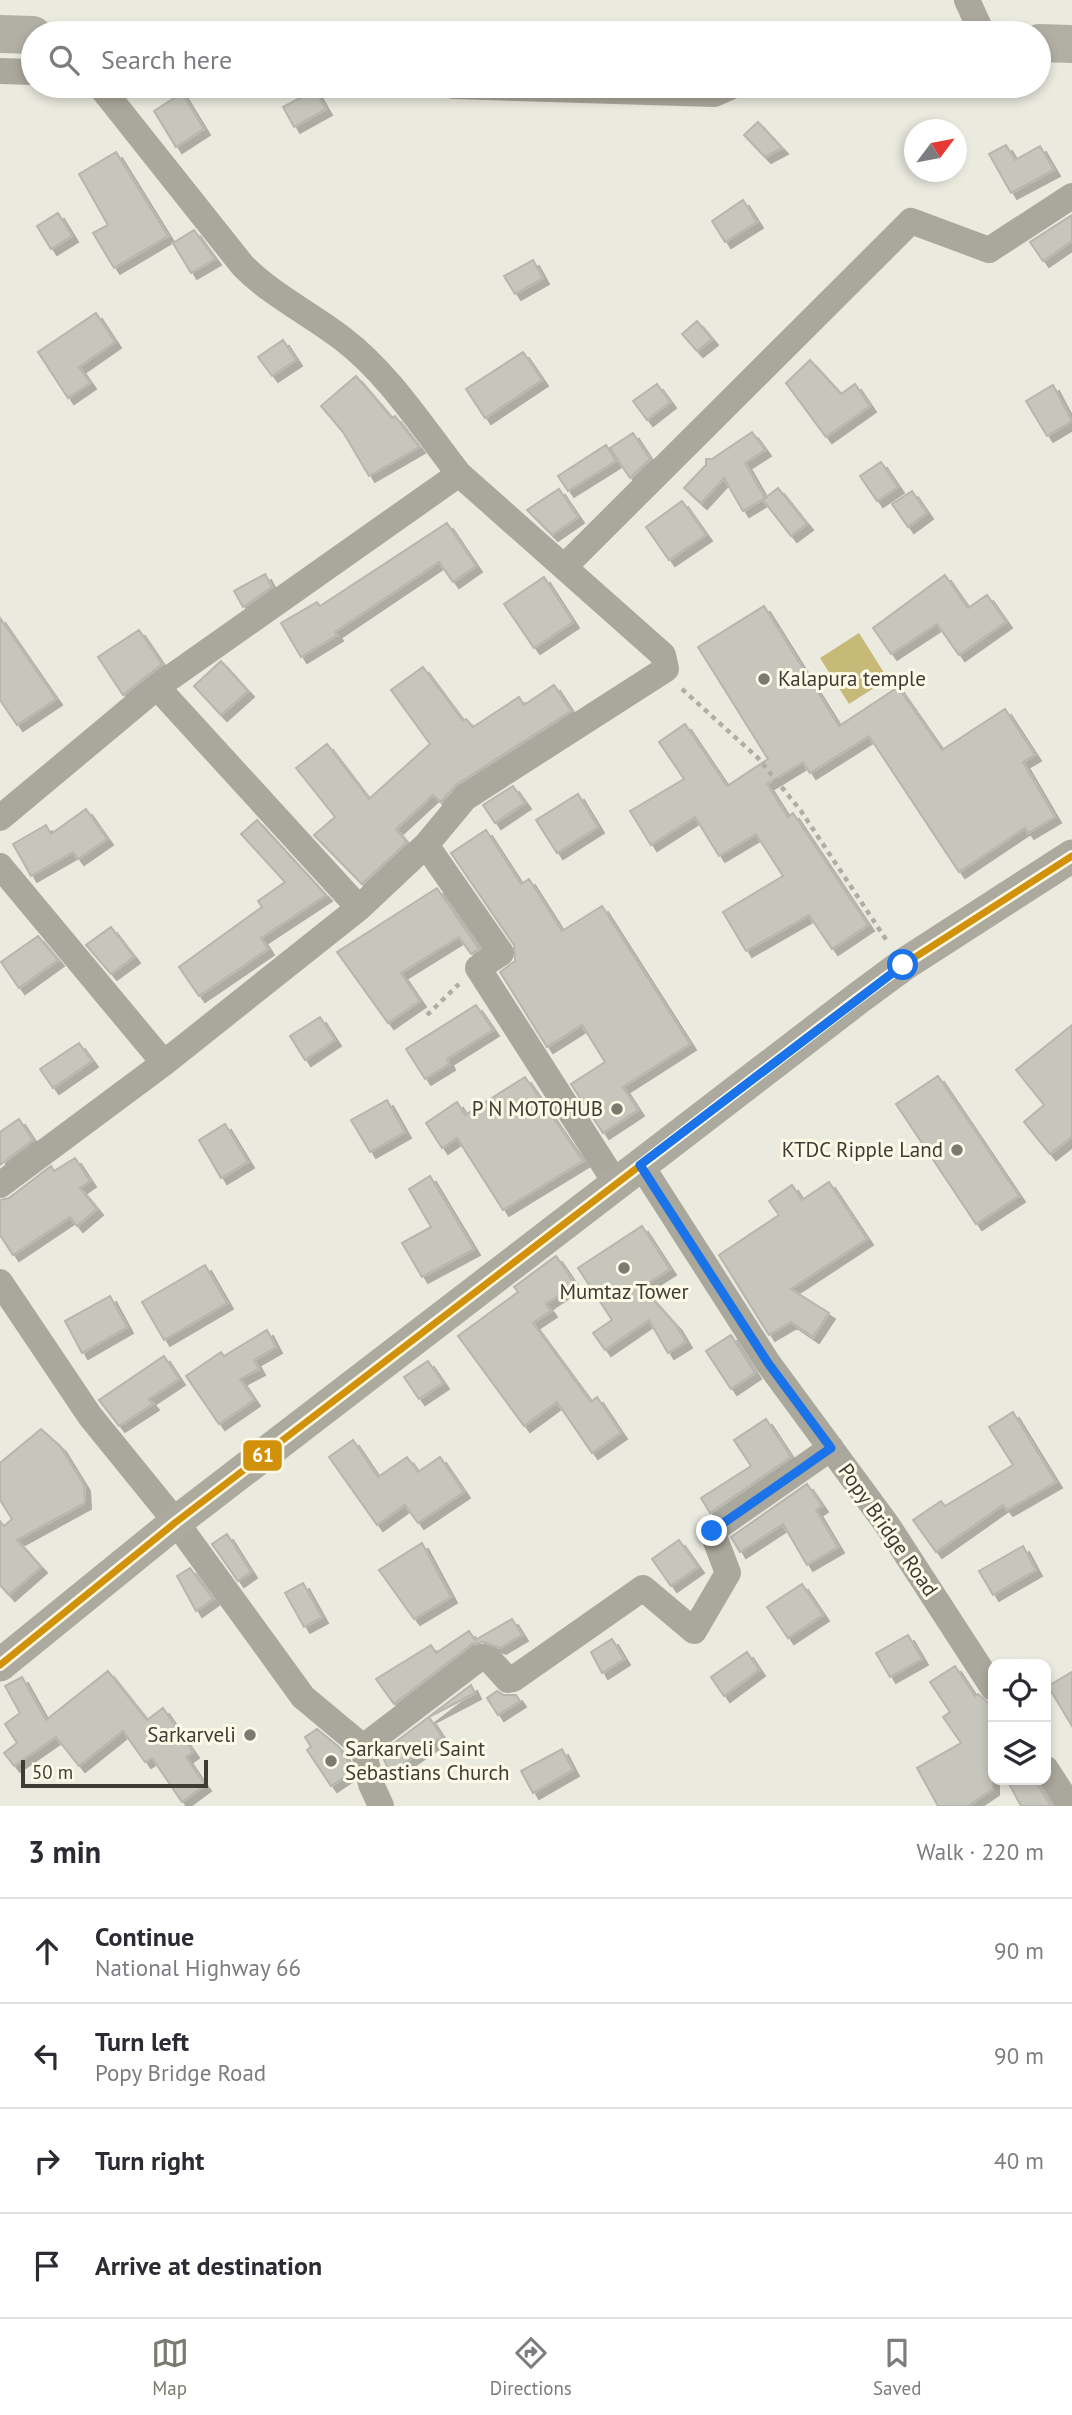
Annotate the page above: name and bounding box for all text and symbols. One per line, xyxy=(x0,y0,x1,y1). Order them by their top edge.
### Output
search box xyxy=(21,21,1051,98)
icon: search xyxy=(45,41,83,79)
text: Search here xyxy=(101,43,232,76)
north arrow xyxy=(904,119,967,182)
place label: Kalapura temple xyxy=(778,665,926,692)
marker: Kalapura temple xyxy=(756,671,772,687)
route start xyxy=(887,949,918,980)
place label: P N MOTOHUB xyxy=(472,1095,603,1122)
marker: P N MOTOHUB xyxy=(609,1101,625,1117)
place label: KTDC Ripple Land xyxy=(782,1136,943,1163)
marker: KTDC Ripple Land xyxy=(949,1142,965,1158)
marker: Mumtaz Tower xyxy=(616,1260,632,1276)
place label: Mumtaz Tower xyxy=(559,1278,689,1305)
line badge: 61 xyxy=(242,1439,283,1472)
text: 61 xyxy=(252,1443,274,1467)
street label: Popy Bridge Road xyxy=(833,1458,944,1601)
route end xyxy=(696,1515,727,1546)
map controls xyxy=(988,1659,1051,1785)
button: locate xyxy=(988,1659,1051,1722)
place label: Sarkarveli xyxy=(147,1721,236,1748)
button: layers xyxy=(988,1722,1051,1785)
marker: Sarkarveli xyxy=(242,1727,258,1743)
place label: Sarkarveli Saint Sebastians Church xyxy=(345,1735,509,1786)
marker: Sarkarveli Saint Sebastians Church xyxy=(323,1753,339,1769)
scale bar xyxy=(21,1757,208,1789)
text: 50 m xyxy=(32,1760,73,1784)
text: 3 min xyxy=(28,1832,101,1871)
text: Walk · 220 m xyxy=(917,1837,1044,1866)
text: Continue xyxy=(95,1920,194,1953)
icon: ahead xyxy=(28,1932,66,1970)
text: 90 m xyxy=(994,1936,1044,1965)
text: National Highway 66 xyxy=(95,1953,301,1982)
text: Turn left xyxy=(95,2025,189,2058)
icon: left xyxy=(28,2037,66,2075)
text: 90 m xyxy=(994,2041,1044,2070)
text: Popy Bridge Road xyxy=(95,2058,266,2087)
icon: right xyxy=(28,2142,66,2180)
text: Turn right xyxy=(95,2144,204,2177)
text: 40 m xyxy=(994,2146,1044,2175)
icon: arrive xyxy=(28,2247,66,2285)
text: Arrive at destination xyxy=(95,2249,322,2282)
tab: Map xyxy=(151,2334,189,2400)
tab: Directions xyxy=(490,2334,572,2400)
tab: Saved xyxy=(873,2334,921,2400)

